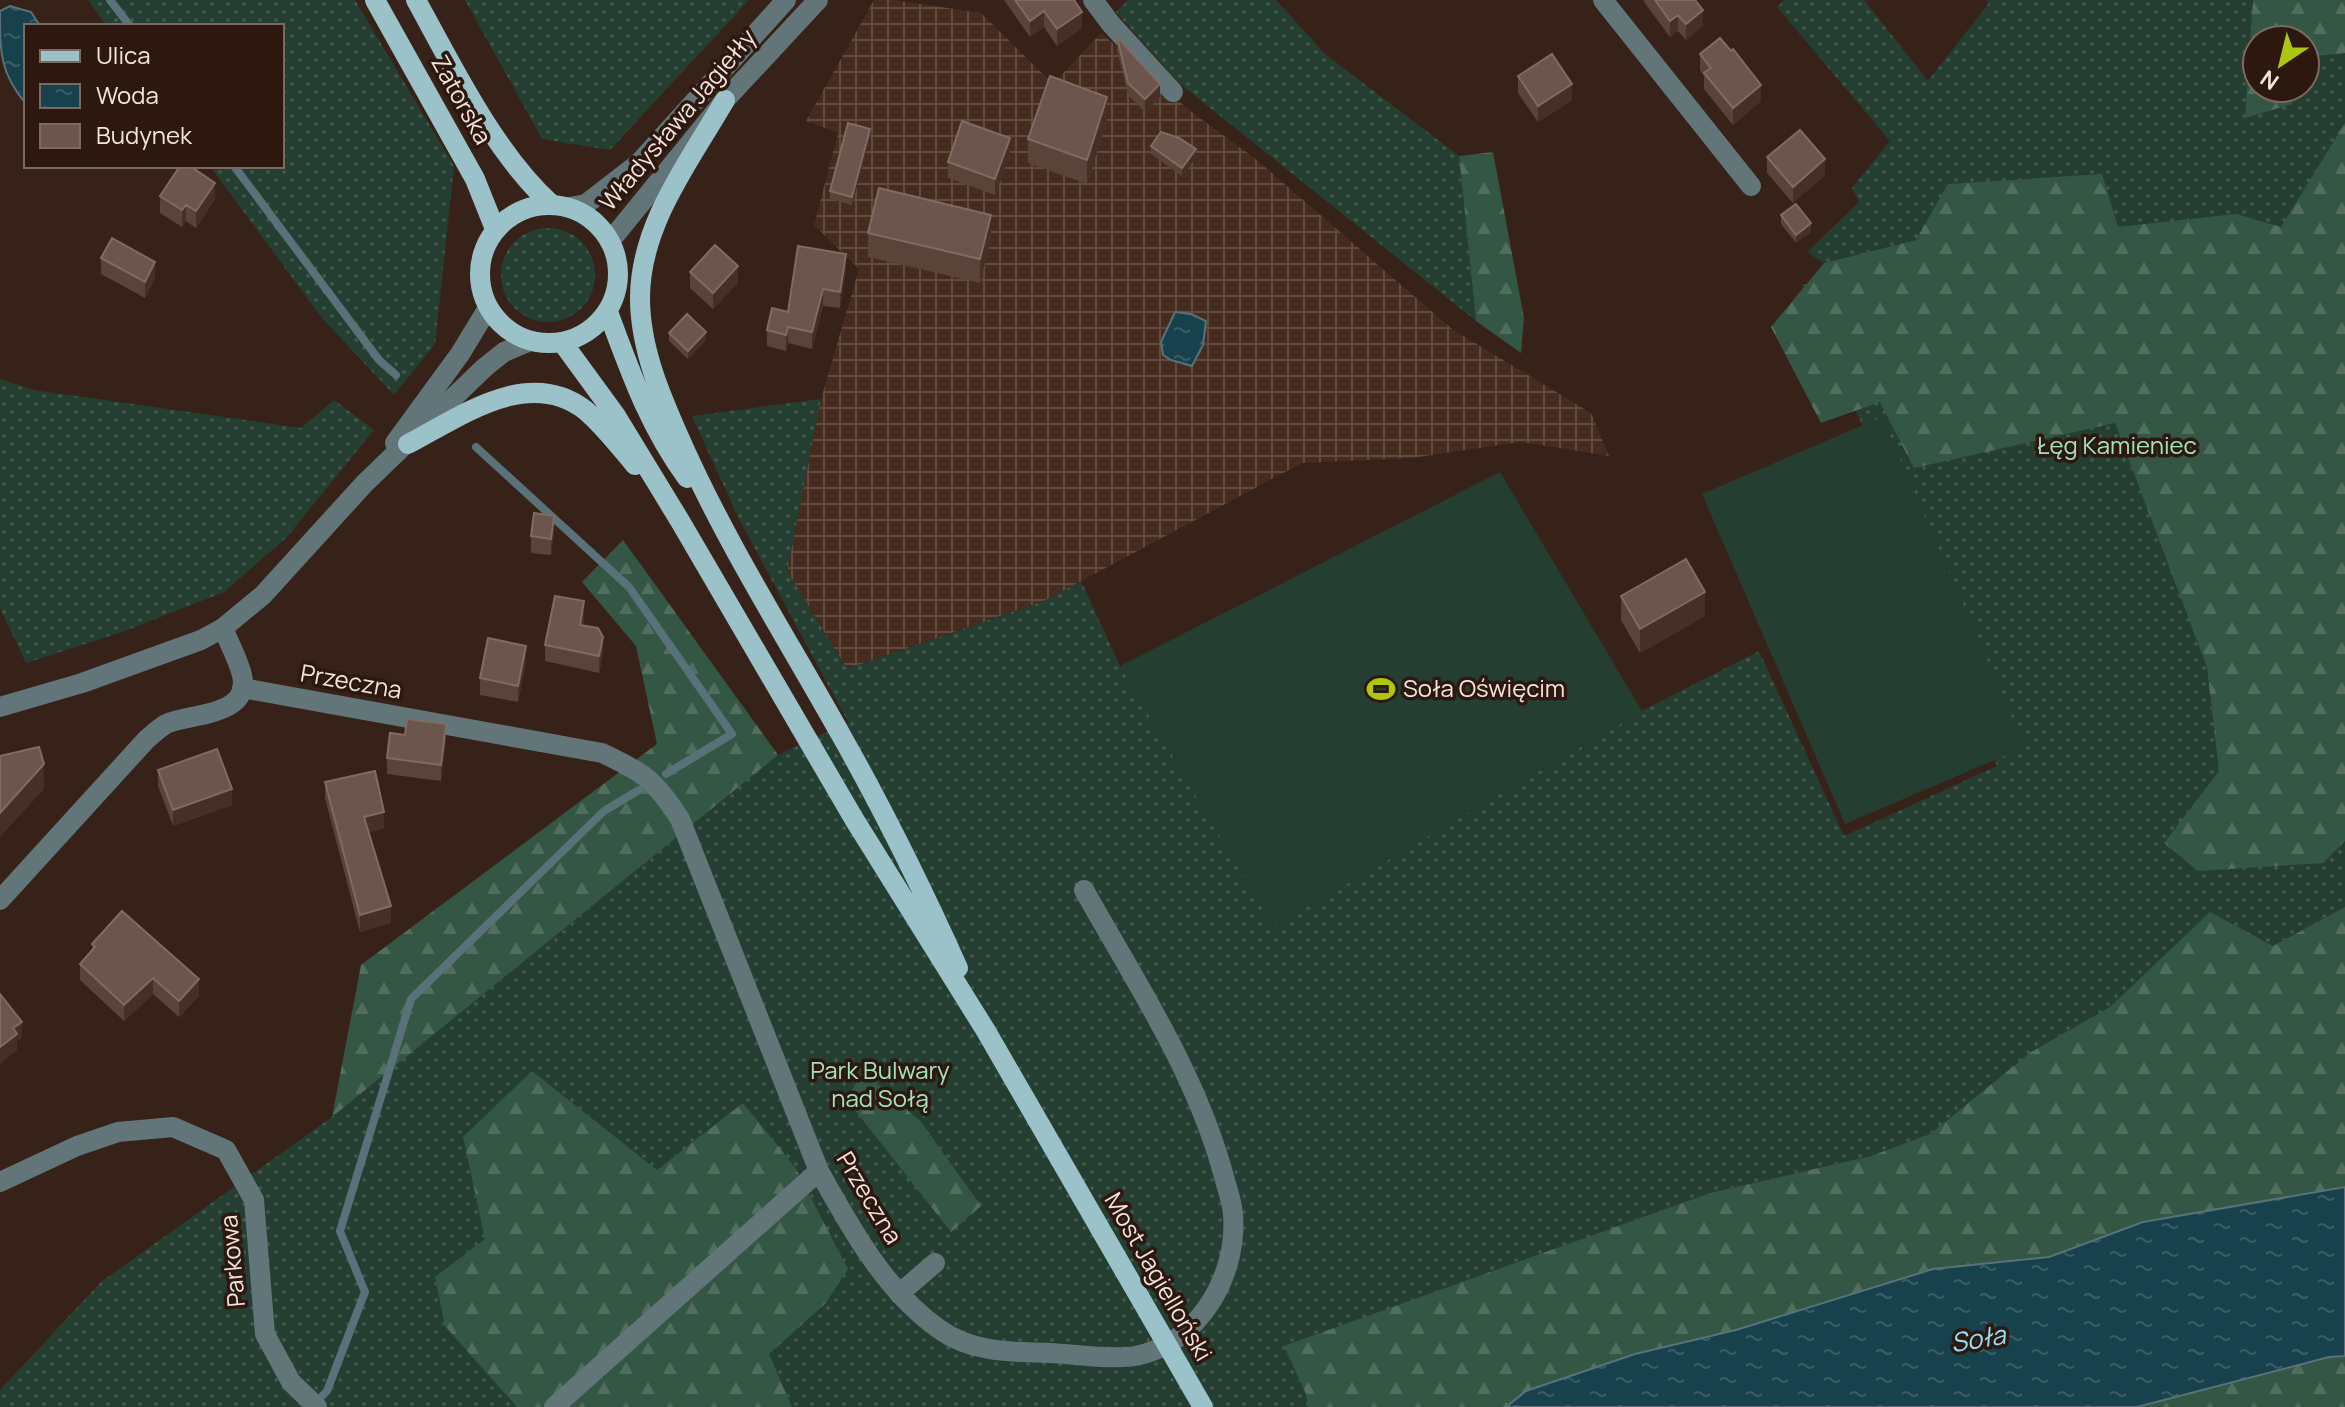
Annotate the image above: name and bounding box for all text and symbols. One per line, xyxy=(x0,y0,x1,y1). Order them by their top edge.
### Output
street label: Władysława Jagiełły xyxy=(591,21,763,217)
legend xyxy=(24,24,284,168)
north arrow xyxy=(2241,24,2321,104)
text: Ulica xyxy=(96,38,151,71)
street label: Zatorska xyxy=(424,49,500,150)
text: N xyxy=(2254,64,2285,97)
text: Woda xyxy=(96,78,159,111)
text: Budynek xyxy=(96,118,193,151)
park label: Łęg Kamieniec xyxy=(2037,428,2197,461)
street label: Przeczna xyxy=(298,655,405,706)
place label: Soła Oświęcim xyxy=(1403,671,1565,704)
sports icon: Soła Oświęcim xyxy=(1366,674,1396,704)
park label: Park Bulwary nad Sołą xyxy=(810,1053,950,1114)
street label: Przeczna xyxy=(830,1145,911,1250)
street label: Most Jagielloński xyxy=(1098,1186,1221,1366)
street label: Parkowa xyxy=(211,1214,252,1309)
water label: Soła xyxy=(1948,1316,2009,1360)

